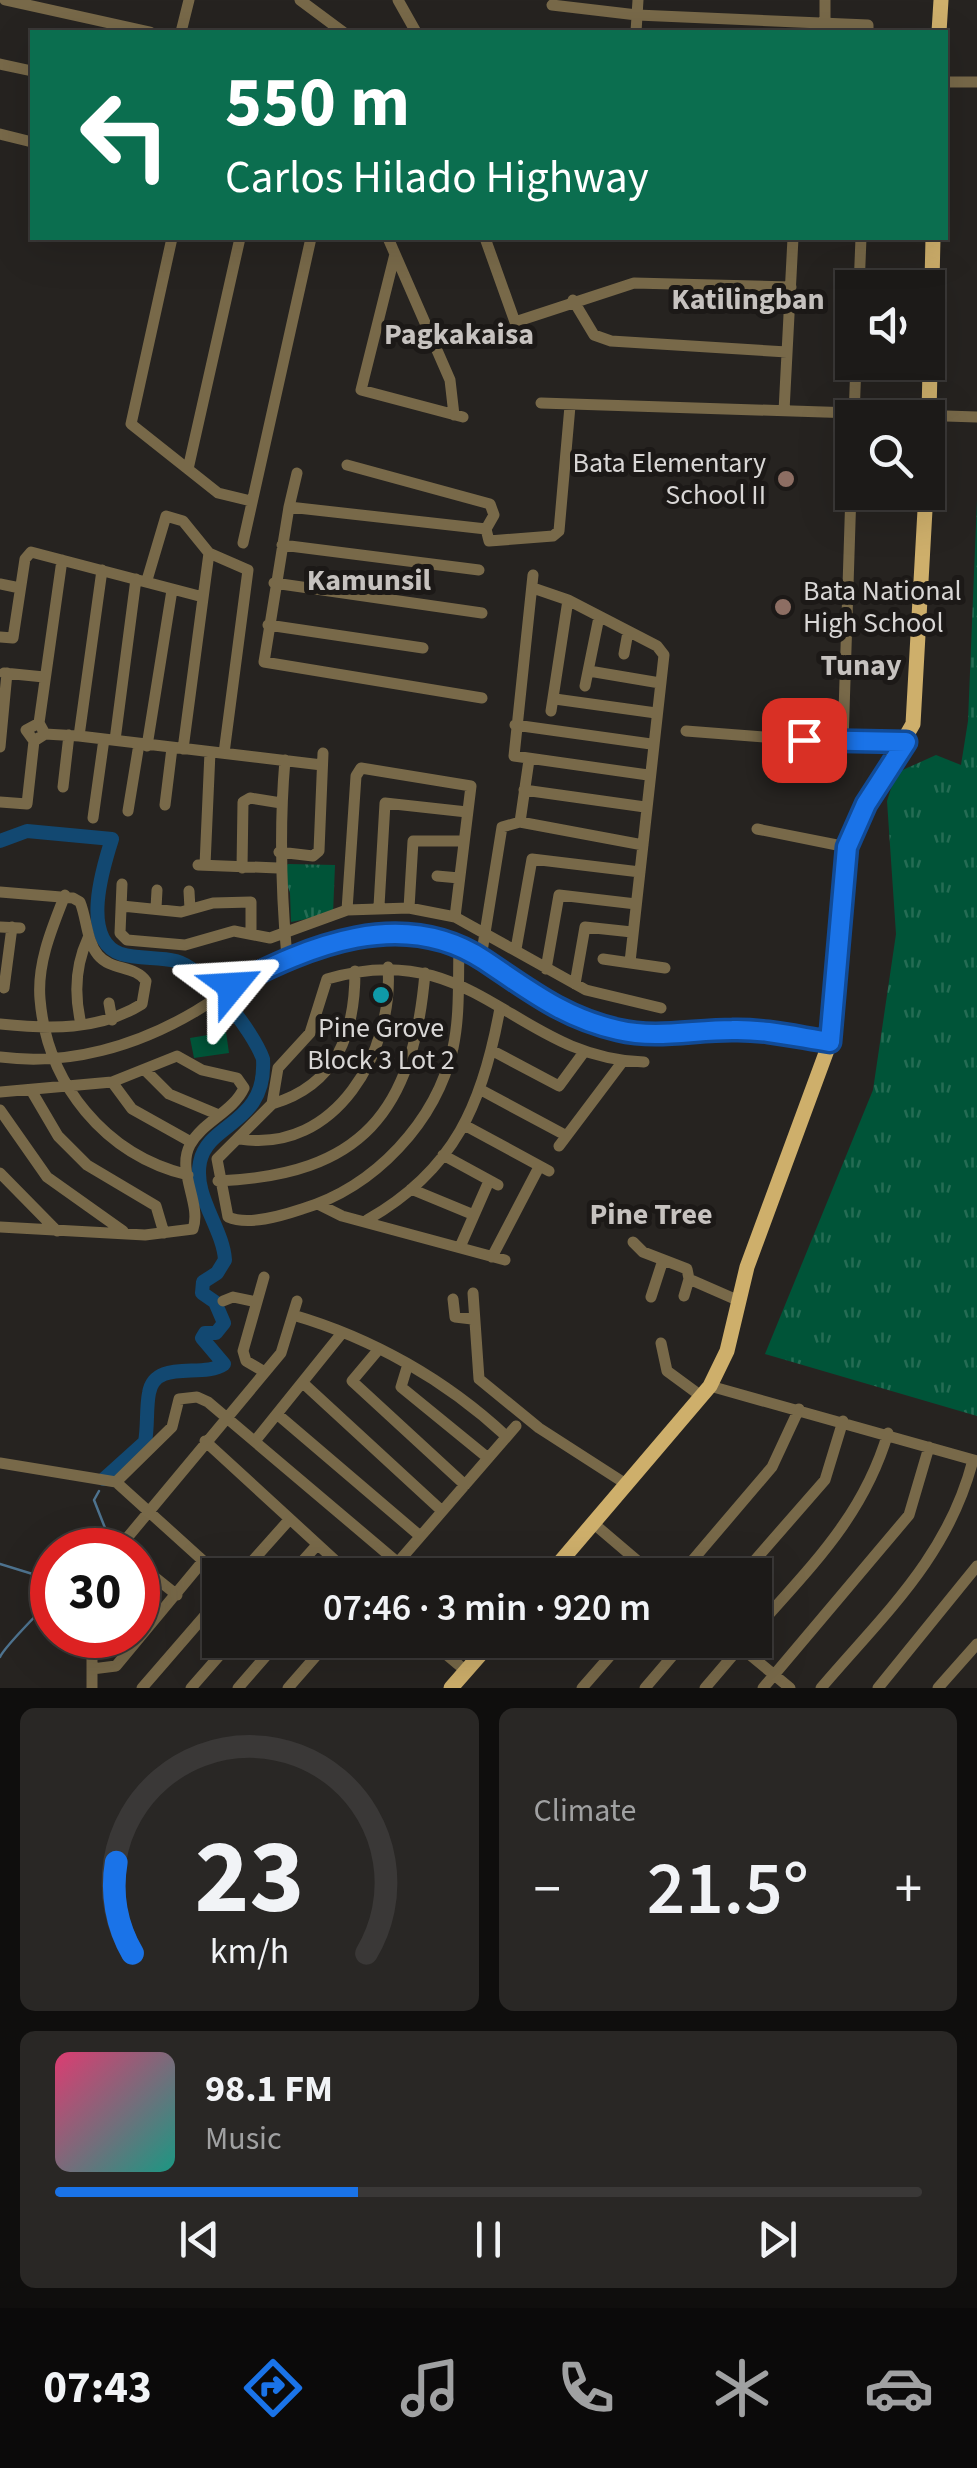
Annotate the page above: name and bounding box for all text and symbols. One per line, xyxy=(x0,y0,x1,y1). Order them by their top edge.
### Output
text: 550 m xyxy=(225,53,410,153)
icon: left xyxy=(60,70,190,200)
text: Carlos Hilado Highway xyxy=(225,146,649,210)
map controls xyxy=(835,270,945,510)
button: sound xyxy=(835,270,945,380)
district label: Katilingban xyxy=(671,278,825,321)
district label: Pagkakaisa xyxy=(384,313,534,356)
button: search xyxy=(835,400,945,510)
place label: Bata Elementary School II xyxy=(573,443,766,515)
marker: Bata Elementary School II xyxy=(775,468,797,490)
district label: Kamunsil xyxy=(307,559,432,602)
place label: Bata National High School xyxy=(803,571,962,643)
marker: Bata National High School xyxy=(772,596,794,618)
district label: Tunay xyxy=(820,644,902,687)
pin xyxy=(762,698,847,783)
icon: arrive xyxy=(777,713,832,768)
position arrow xyxy=(180,934,284,1038)
marker: Pine Grove Block 3 Lot 2 xyxy=(370,984,392,1006)
place label: Pine Grove Block 3 Lot 2 xyxy=(307,1008,455,1080)
district label: Pine Tree xyxy=(589,1193,713,1236)
speed limit sign: 30 xyxy=(30,1528,160,1658)
text: 07:46 · 3 min · 920 m xyxy=(323,1581,651,1635)
text: Climate xyxy=(534,1788,636,1834)
text: 23 xyxy=(194,1805,304,1953)
text: 21.5° xyxy=(647,1836,809,1943)
text: − xyxy=(534,1851,561,1929)
text: + xyxy=(895,1851,922,1929)
text: km/h xyxy=(210,1926,289,1977)
text: 98.1 FM xyxy=(205,2062,333,2116)
text: Music xyxy=(205,2116,282,2162)
icon: previous xyxy=(172,2212,227,2267)
icon: pause xyxy=(461,2212,516,2267)
icon: next xyxy=(750,2212,805,2267)
icon: directions xyxy=(238,2353,308,2423)
icon: music xyxy=(395,2353,465,2423)
icon: phone xyxy=(551,2353,621,2423)
icon: climate xyxy=(707,2353,777,2423)
icon: car xyxy=(864,2353,934,2423)
text: 07:43 xyxy=(43,2356,152,2420)

